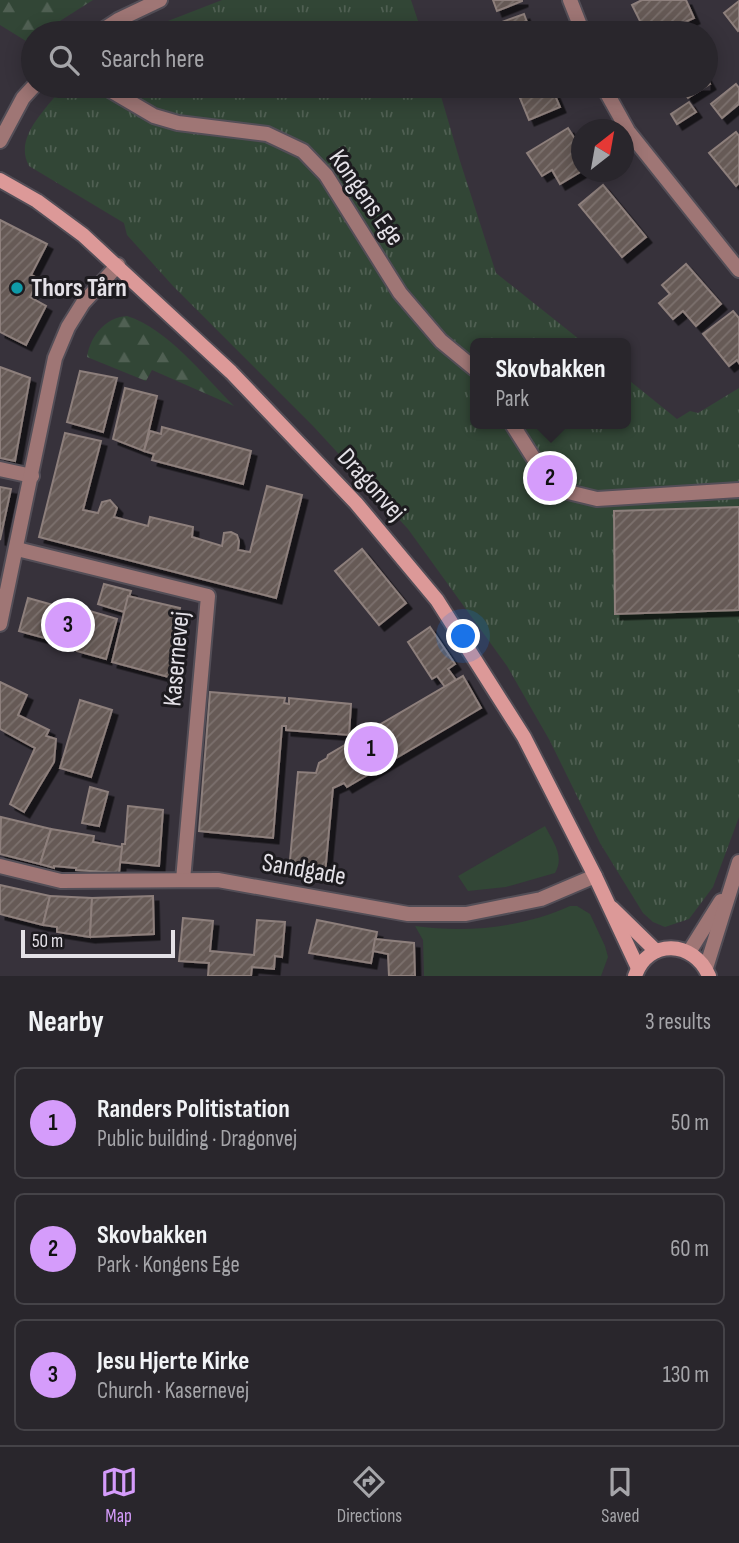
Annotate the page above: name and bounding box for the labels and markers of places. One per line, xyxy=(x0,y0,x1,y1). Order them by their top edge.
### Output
place label: Thors Tårn xyxy=(31,273,127,304)
marker: Thors Tårn xyxy=(9,280,25,296)
pin: 2 xyxy=(527,452,573,504)
pin: 3 xyxy=(45,599,91,651)
pin: 1 xyxy=(348,723,394,775)

